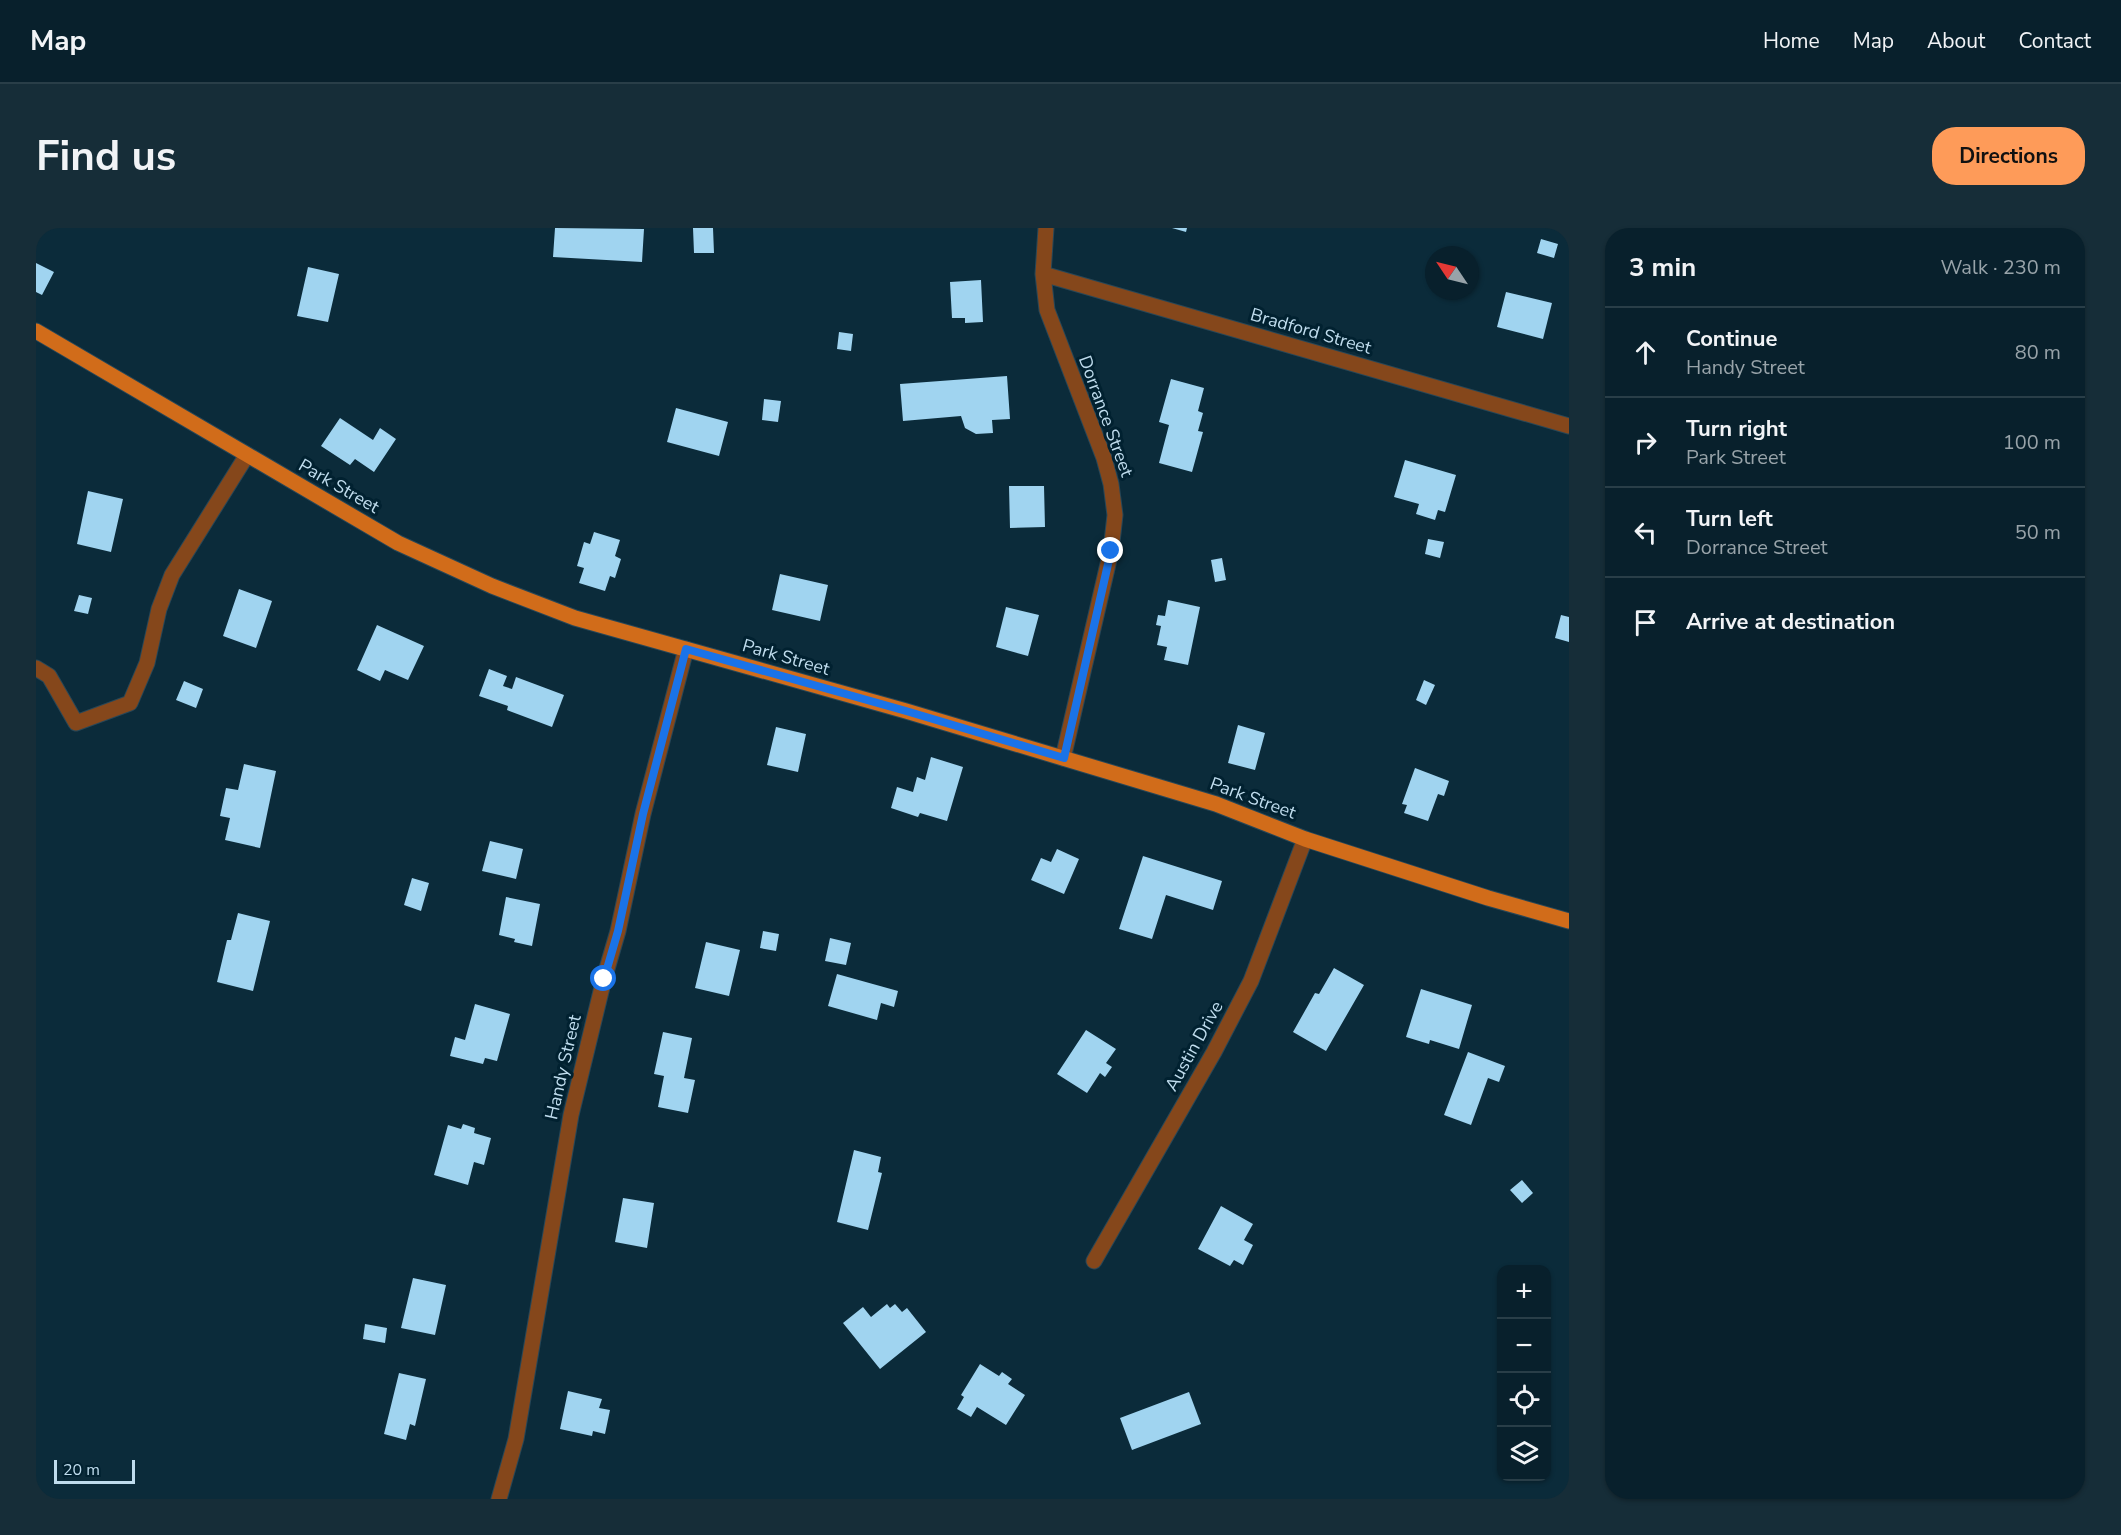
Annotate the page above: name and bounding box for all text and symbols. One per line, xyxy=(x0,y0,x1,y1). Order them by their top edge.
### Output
text: Map xyxy=(30,22,86,60)
text: Home xyxy=(1763,27,1820,55)
text: Map xyxy=(1853,27,1894,55)
text: About xyxy=(1927,27,1985,55)
text: Contact xyxy=(2018,27,2091,55)
button: Directions xyxy=(1932,127,2085,185)
text: Find us xyxy=(36,128,176,185)
north arrow xyxy=(1425,246,1479,300)
text: 3 min xyxy=(1629,250,1696,285)
text: Walk · 230 m xyxy=(1941,254,2061,281)
street label: Bradford Street xyxy=(1248,302,1375,360)
text: Continue xyxy=(1686,324,1777,354)
icon: ahead xyxy=(1629,336,1662,369)
text: 80 m xyxy=(2015,339,2061,366)
street label: Dorrance Street xyxy=(1073,352,1139,481)
text: Handy Street xyxy=(1686,354,1805,381)
text: Turn right xyxy=(1686,414,1787,444)
icon: right xyxy=(1629,426,1662,459)
text: 100 m xyxy=(2003,429,2061,456)
text: Park Street xyxy=(1686,444,1786,471)
street label: Park Street xyxy=(294,453,384,519)
text: Turn left xyxy=(1686,504,1773,534)
icon: left xyxy=(1629,516,1662,549)
text: 50 m xyxy=(2015,519,2061,546)
text: Dorrance Street xyxy=(1686,534,1828,561)
route end xyxy=(1097,537,1123,563)
icon: arrive xyxy=(1629,606,1662,639)
text: Arrive at destination xyxy=(1686,607,1895,637)
street label: Park Street xyxy=(740,633,833,681)
street label: Park Street xyxy=(1207,771,1300,825)
route start xyxy=(590,965,616,991)
street label: Austin Drive xyxy=(1159,997,1229,1095)
street label: Handy Street xyxy=(539,1012,587,1122)
map controls xyxy=(1497,1265,1551,1481)
button: + xyxy=(1497,1265,1551,1319)
button: − xyxy=(1497,1319,1551,1373)
button: locate xyxy=(1497,1373,1551,1427)
button: layers xyxy=(1497,1427,1551,1481)
scale bar xyxy=(54,1457,135,1484)
text: 20 m xyxy=(63,1459,100,1481)

